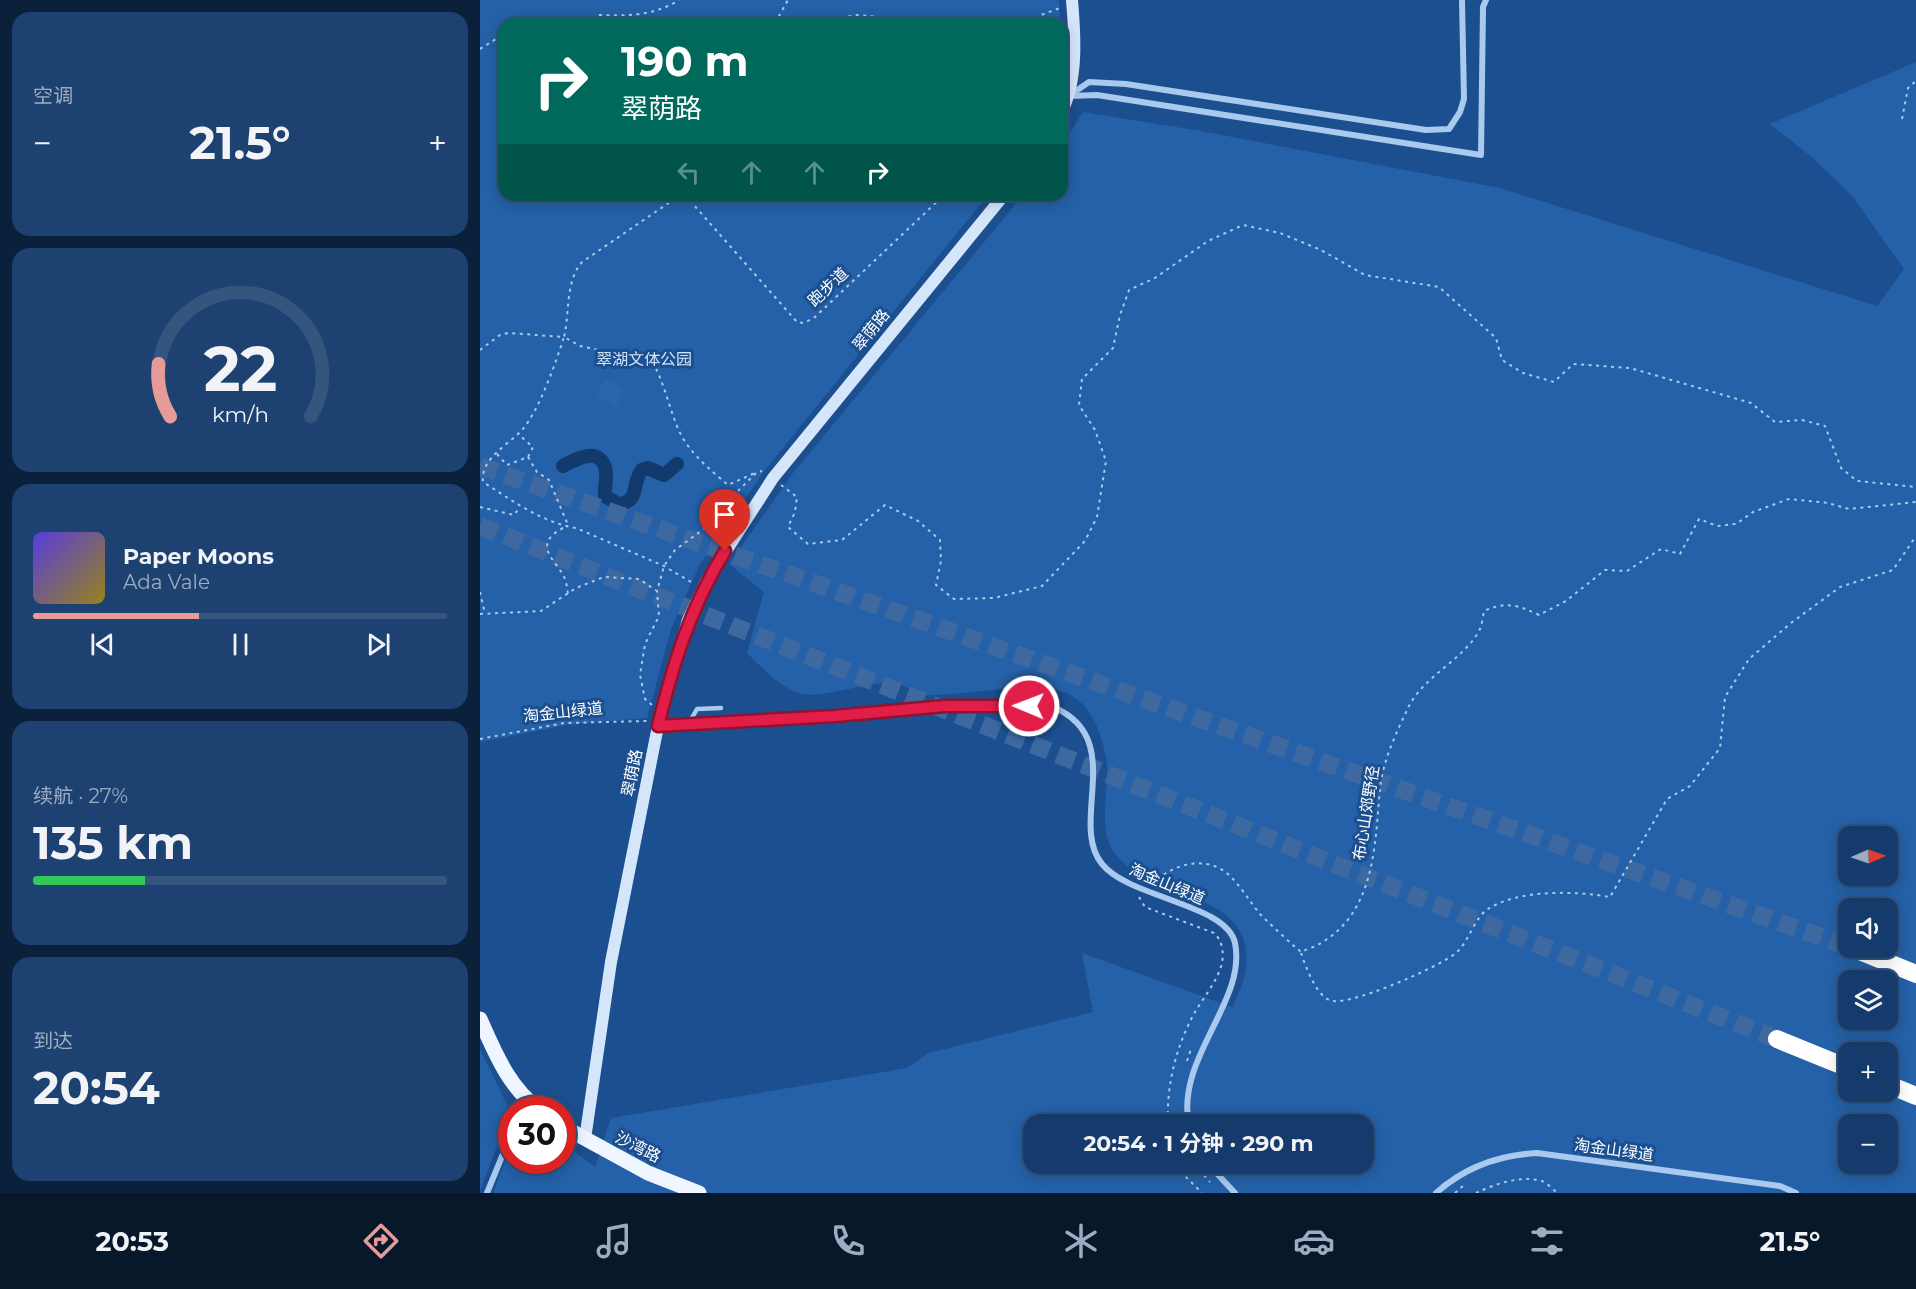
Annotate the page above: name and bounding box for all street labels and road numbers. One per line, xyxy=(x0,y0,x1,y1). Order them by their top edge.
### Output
street label: 跑步道 xyxy=(804,264,852,310)
street label: 翠荫路 xyxy=(849,305,893,355)
street label: 淘金山绿道 xyxy=(522,698,604,726)
street label: 翠荫路 xyxy=(618,748,646,798)
street label: 布心山郊野径 xyxy=(1349,764,1383,862)
street label: 淘金山绿道 xyxy=(1126,860,1208,908)
street label: 沙湾路 xyxy=(612,1128,664,1166)
street label: 淘金山绿道 xyxy=(1573,1135,1655,1165)

